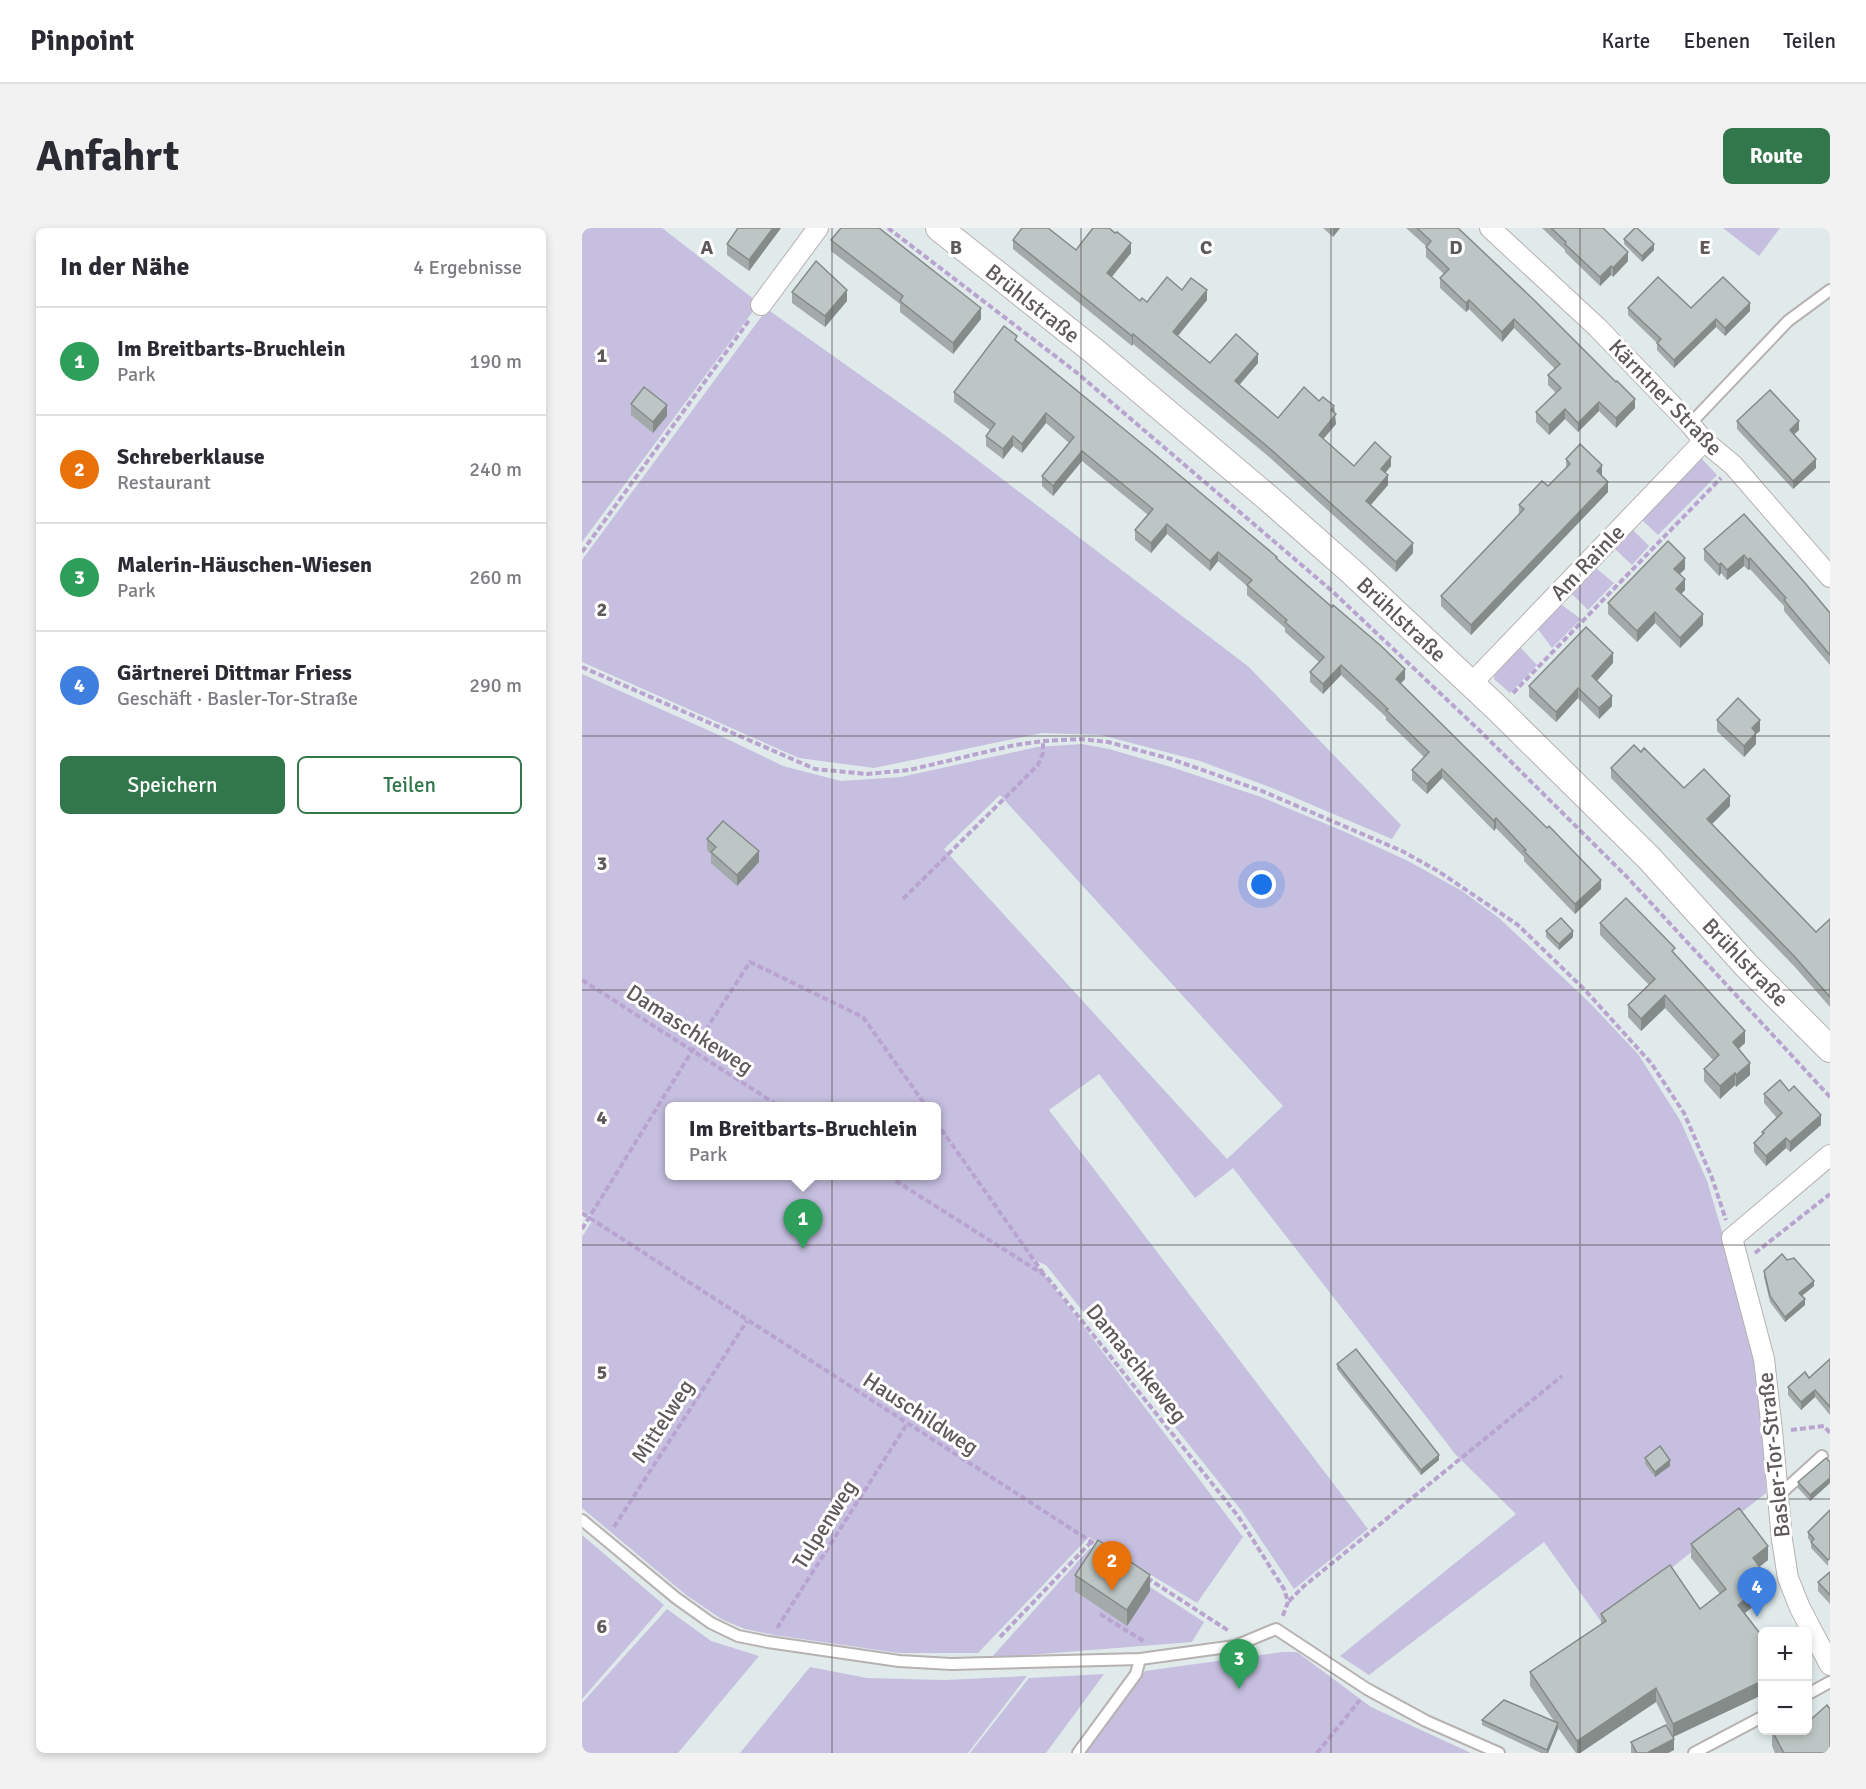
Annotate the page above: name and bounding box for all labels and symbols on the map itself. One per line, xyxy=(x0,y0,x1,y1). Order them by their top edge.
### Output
text: A xyxy=(701,235,714,260)
text: B xyxy=(950,235,962,260)
text: C xyxy=(1200,235,1212,260)
text: D xyxy=(1449,235,1463,260)
text: E xyxy=(1699,235,1711,260)
street label: Brühlstraße xyxy=(980,258,1085,349)
street label: Kärntner Straße xyxy=(1603,333,1728,461)
text: 1 xyxy=(597,343,608,368)
street label: Am Rainle xyxy=(1545,519,1630,606)
street label: Brühlstraße xyxy=(1351,571,1452,668)
text: 2 xyxy=(597,597,607,622)
text: 3 xyxy=(597,851,607,876)
your location xyxy=(1247,870,1276,899)
street label: Brühlstraße xyxy=(1697,912,1795,1012)
street label: Damaschkeweg xyxy=(621,978,758,1080)
text: 4 xyxy=(597,1105,608,1130)
pin: 1 xyxy=(784,1200,822,1249)
street label: Damaschkeweg xyxy=(1080,1298,1193,1428)
text: 5 xyxy=(597,1360,607,1385)
street label: Hauschildweg xyxy=(858,1366,984,1461)
street label: Basler-Tor-Straße xyxy=(1751,1371,1796,1539)
street label: Mittelweg xyxy=(625,1374,699,1468)
street label: Tulpenweg xyxy=(786,1475,862,1574)
pin: 2 xyxy=(1092,1542,1132,1591)
pin: 4 xyxy=(1738,1568,1776,1617)
text: 6 xyxy=(597,1614,608,1639)
pin: 3 xyxy=(1220,1640,1258,1689)

